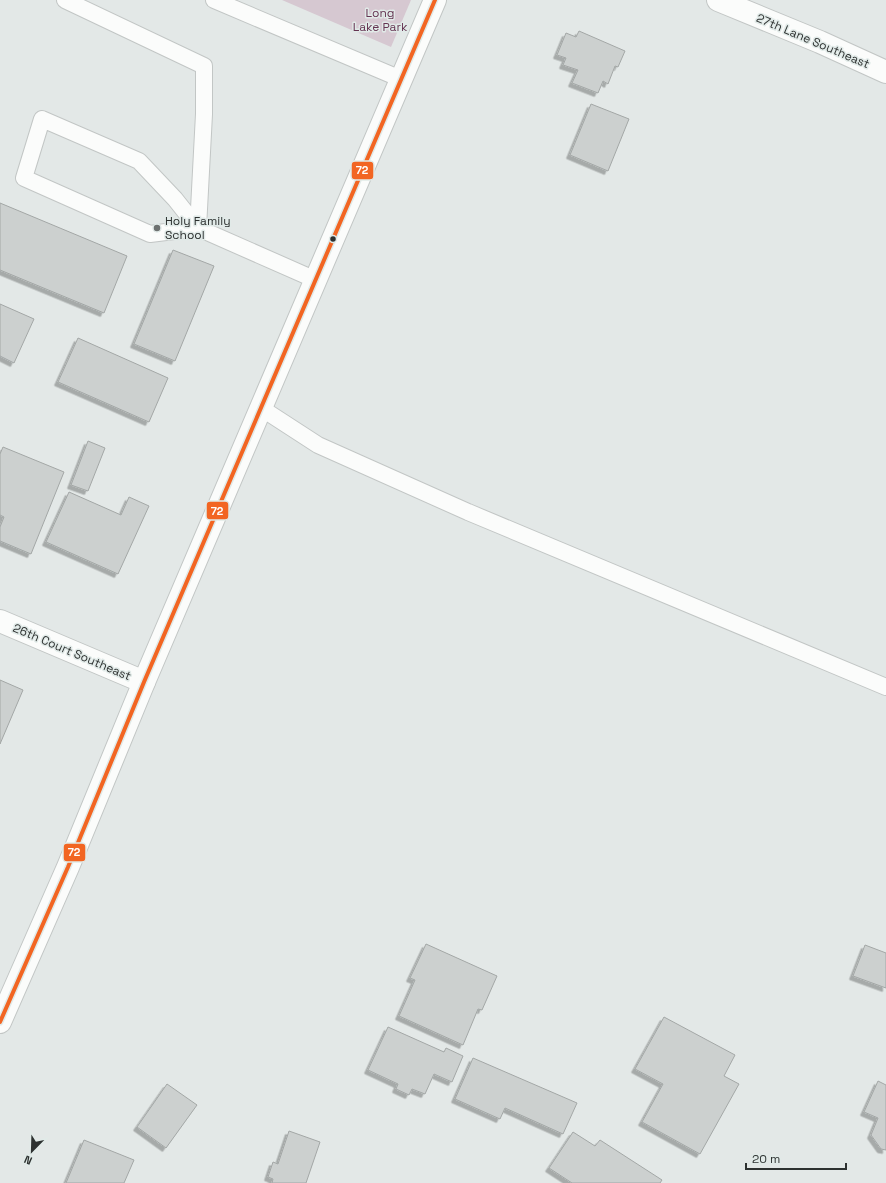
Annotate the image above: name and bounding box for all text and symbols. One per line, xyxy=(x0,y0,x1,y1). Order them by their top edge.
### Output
park label: Long Lake Park xyxy=(353,5,408,35)
street label: 27th Lane Southeast xyxy=(754,10,872,72)
line badge: 72 xyxy=(351,161,374,180)
text: 72 xyxy=(356,163,369,177)
place label: Holy Family School xyxy=(165,213,231,243)
marker: Holy Family School xyxy=(152,223,162,233)
unlabelled marker xyxy=(328,234,338,244)
line badge: 72 xyxy=(206,501,229,520)
text: 72 xyxy=(211,504,224,518)
street label: 26th Court Southeast xyxy=(11,620,133,684)
line badge: 72 xyxy=(63,843,86,862)
text: 72 xyxy=(68,845,81,859)
north arrow xyxy=(12,1131,52,1171)
scale bar xyxy=(746,1145,846,1171)
text: 20 m xyxy=(752,1151,780,1167)
text: N xyxy=(22,1152,34,1168)

